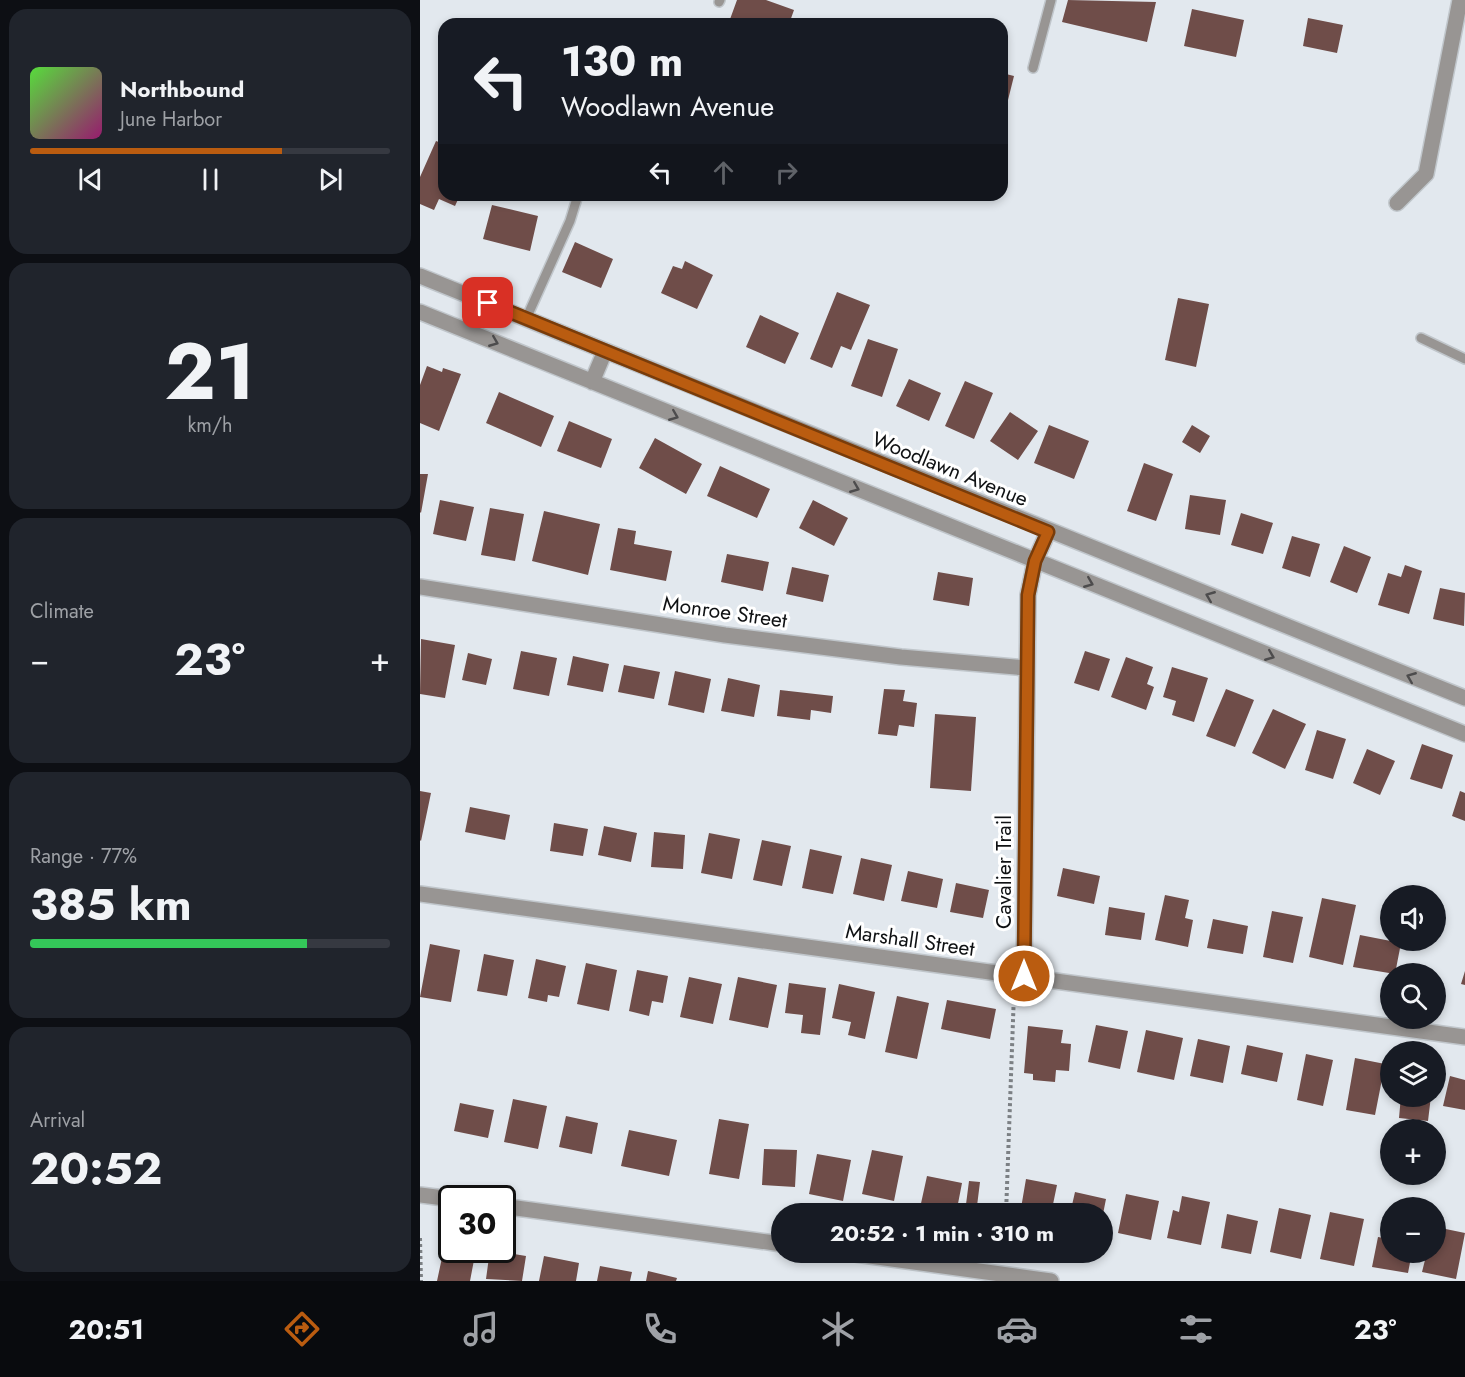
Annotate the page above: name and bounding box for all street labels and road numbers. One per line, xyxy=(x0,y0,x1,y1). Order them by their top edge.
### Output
street label: Woodlawn Avenue xyxy=(867,424,1033,514)
street label: Monroe Street xyxy=(661,588,789,636)
street label: Cavalier Trail xyxy=(989,815,1019,929)
street label: Marshall Street xyxy=(844,916,976,964)

